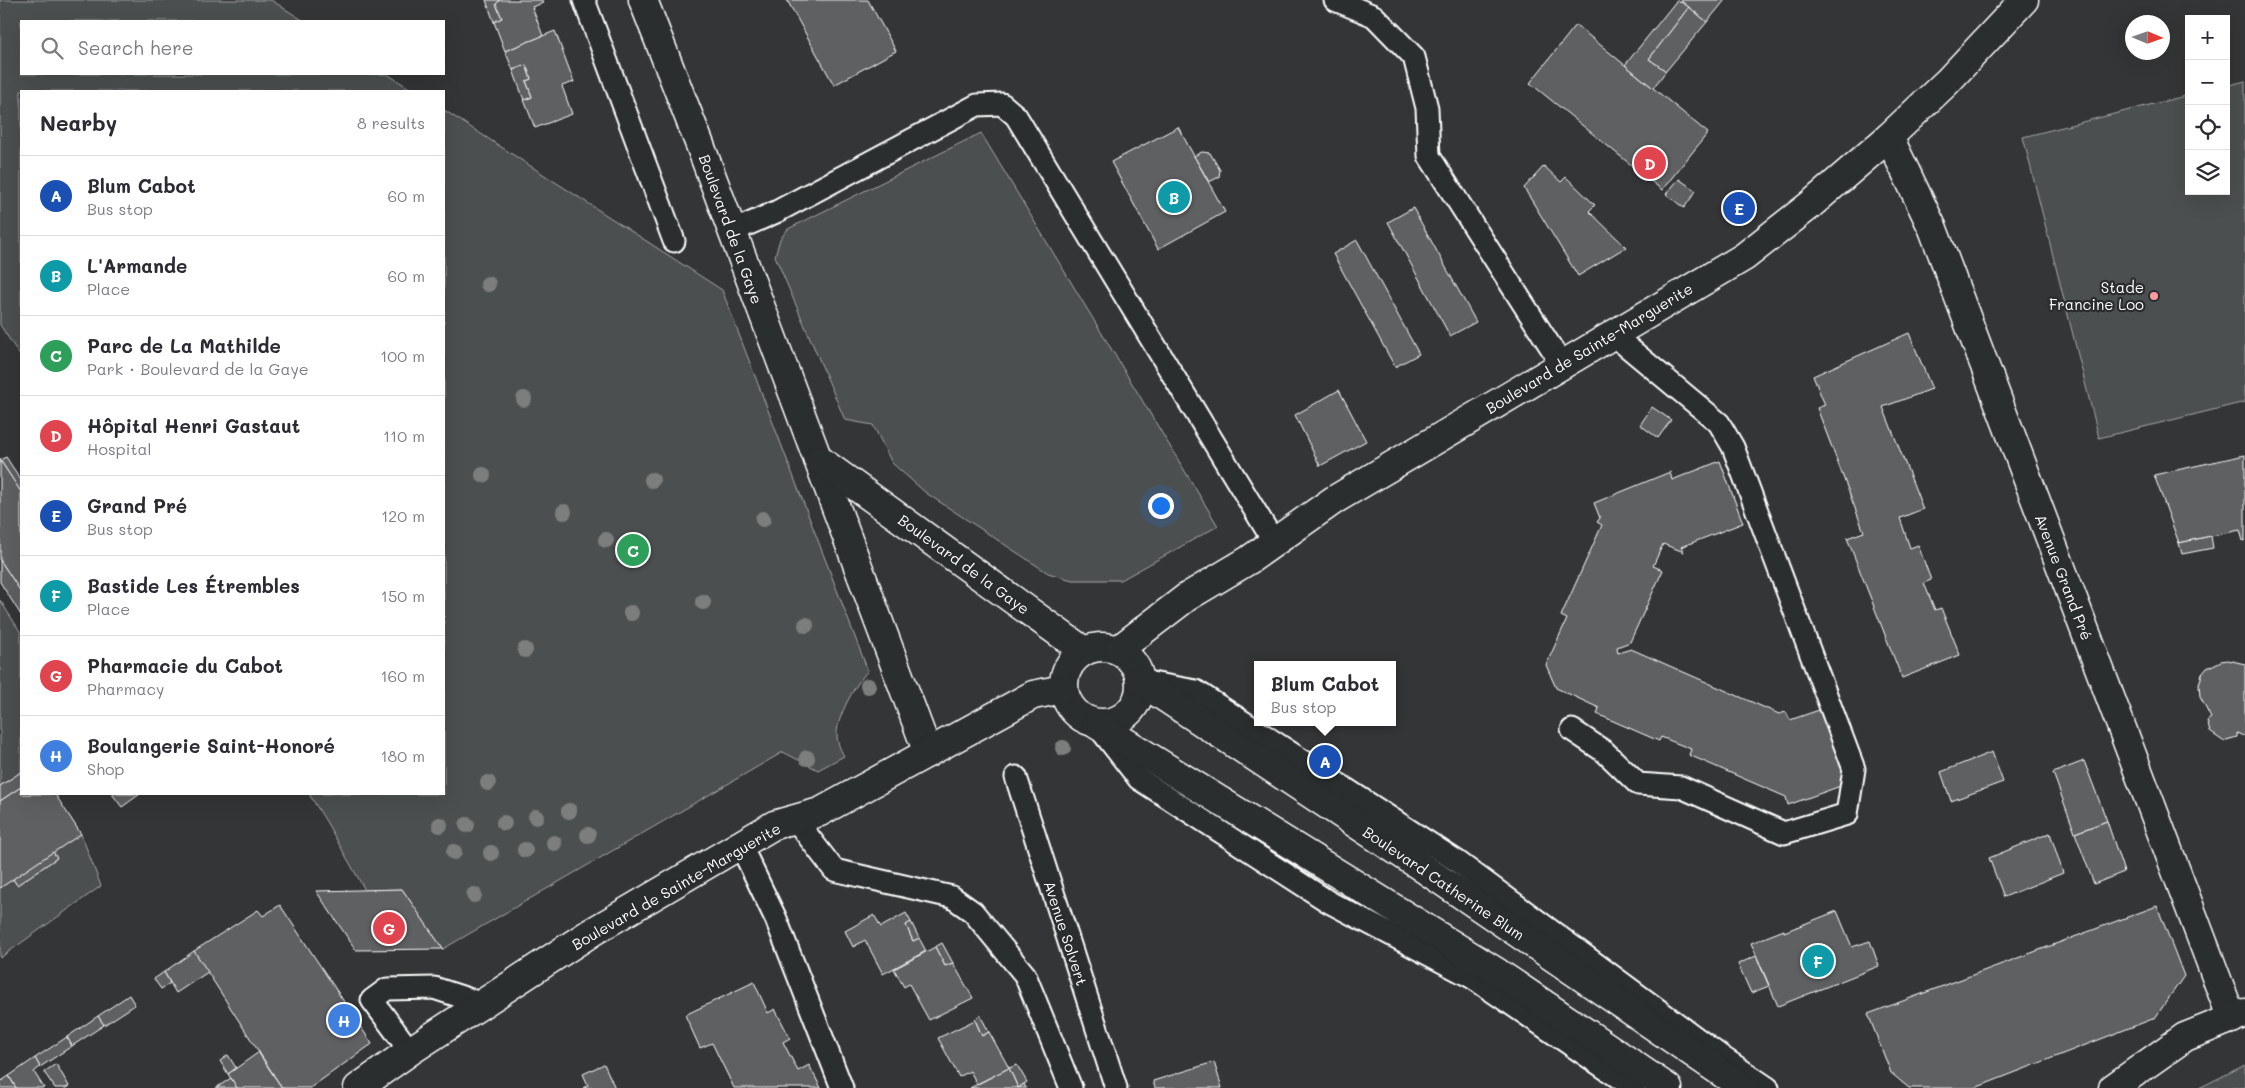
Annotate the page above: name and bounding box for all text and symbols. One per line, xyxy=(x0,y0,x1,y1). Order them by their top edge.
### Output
north arrow xyxy=(2125,15,2170,60)
map controls xyxy=(2185,15,2230,195)
button: + xyxy=(2185,15,2230,60)
search box xyxy=(20,20,445,75)
icon: search xyxy=(38,34,66,62)
text: Search here xyxy=(78,35,194,60)
button: − xyxy=(2185,60,2230,105)
button: locate xyxy=(2185,105,2230,150)
text: Nearby xyxy=(40,109,117,136)
text: 8 results xyxy=(357,112,425,133)
pin: D xyxy=(1634,144,1666,182)
button: layers xyxy=(2185,150,2230,195)
street label: Boulevard de la Gaye xyxy=(695,151,767,307)
text: Blum Cabot xyxy=(87,173,196,198)
pin: B xyxy=(1158,178,1190,216)
text: A xyxy=(50,185,62,206)
text: 60 m xyxy=(388,185,425,206)
pin: E xyxy=(1723,189,1755,227)
text: Bus stop xyxy=(87,198,153,219)
text: L'Armande xyxy=(87,253,187,278)
text: B xyxy=(51,265,61,286)
text: 60 m xyxy=(388,265,425,286)
place label: Stade Francine Loo xyxy=(2049,277,2144,314)
text: Place xyxy=(87,278,130,299)
street label: Boulevard de Sainte-Marguerite xyxy=(1482,278,1696,418)
marker: Stade Francine Loo xyxy=(2148,290,2160,302)
text: Parc de La Mathilde xyxy=(87,333,281,358)
text: C xyxy=(50,345,62,366)
text: 100 m xyxy=(380,345,425,366)
text: Park · Boulevard de la Gaye xyxy=(87,358,309,379)
text: Hôpital Henri Gastaut xyxy=(87,413,300,438)
text: D xyxy=(50,425,62,446)
text: 110 m xyxy=(383,425,425,446)
text: Hospital xyxy=(87,438,151,459)
text: Grand Pré xyxy=(87,493,187,518)
your location xyxy=(1148,493,1174,519)
text: E xyxy=(51,505,61,526)
text: 120 m xyxy=(381,505,425,526)
street label: Boulevard de la Gaye xyxy=(894,510,1034,618)
street label: Avenue Grand Pré xyxy=(2031,511,2097,643)
text: Bus stop xyxy=(87,518,153,539)
pin: C xyxy=(617,531,649,569)
text: Bastide Les Étrembles xyxy=(87,573,300,598)
text: F xyxy=(51,585,61,606)
text: 150 m xyxy=(381,585,425,606)
text: Place xyxy=(87,598,130,619)
text: Pharmacie du Cabot xyxy=(87,653,283,678)
popup xyxy=(1254,661,1396,726)
text: G xyxy=(50,665,62,686)
text: 160 m xyxy=(380,665,425,686)
text: Blum Cabot xyxy=(1271,671,1379,696)
text: Pharmacy xyxy=(87,678,164,699)
text: Bus stop xyxy=(1271,696,1336,717)
text: Boulangerie Saint-Honoré xyxy=(87,733,335,758)
pin: A xyxy=(1309,742,1341,780)
text: H xyxy=(50,745,62,766)
text: 180 m xyxy=(380,745,425,766)
text: Shop xyxy=(87,758,124,779)
street label: Boulevard de Sainte-Marguerite xyxy=(568,818,784,954)
street label: Boulevard Catherine Blum xyxy=(1359,821,1529,945)
street label: Avenue Solvert xyxy=(1040,878,1092,988)
pin: G xyxy=(373,909,405,947)
pin: F xyxy=(1802,942,1834,980)
pin: H xyxy=(328,1001,360,1039)

